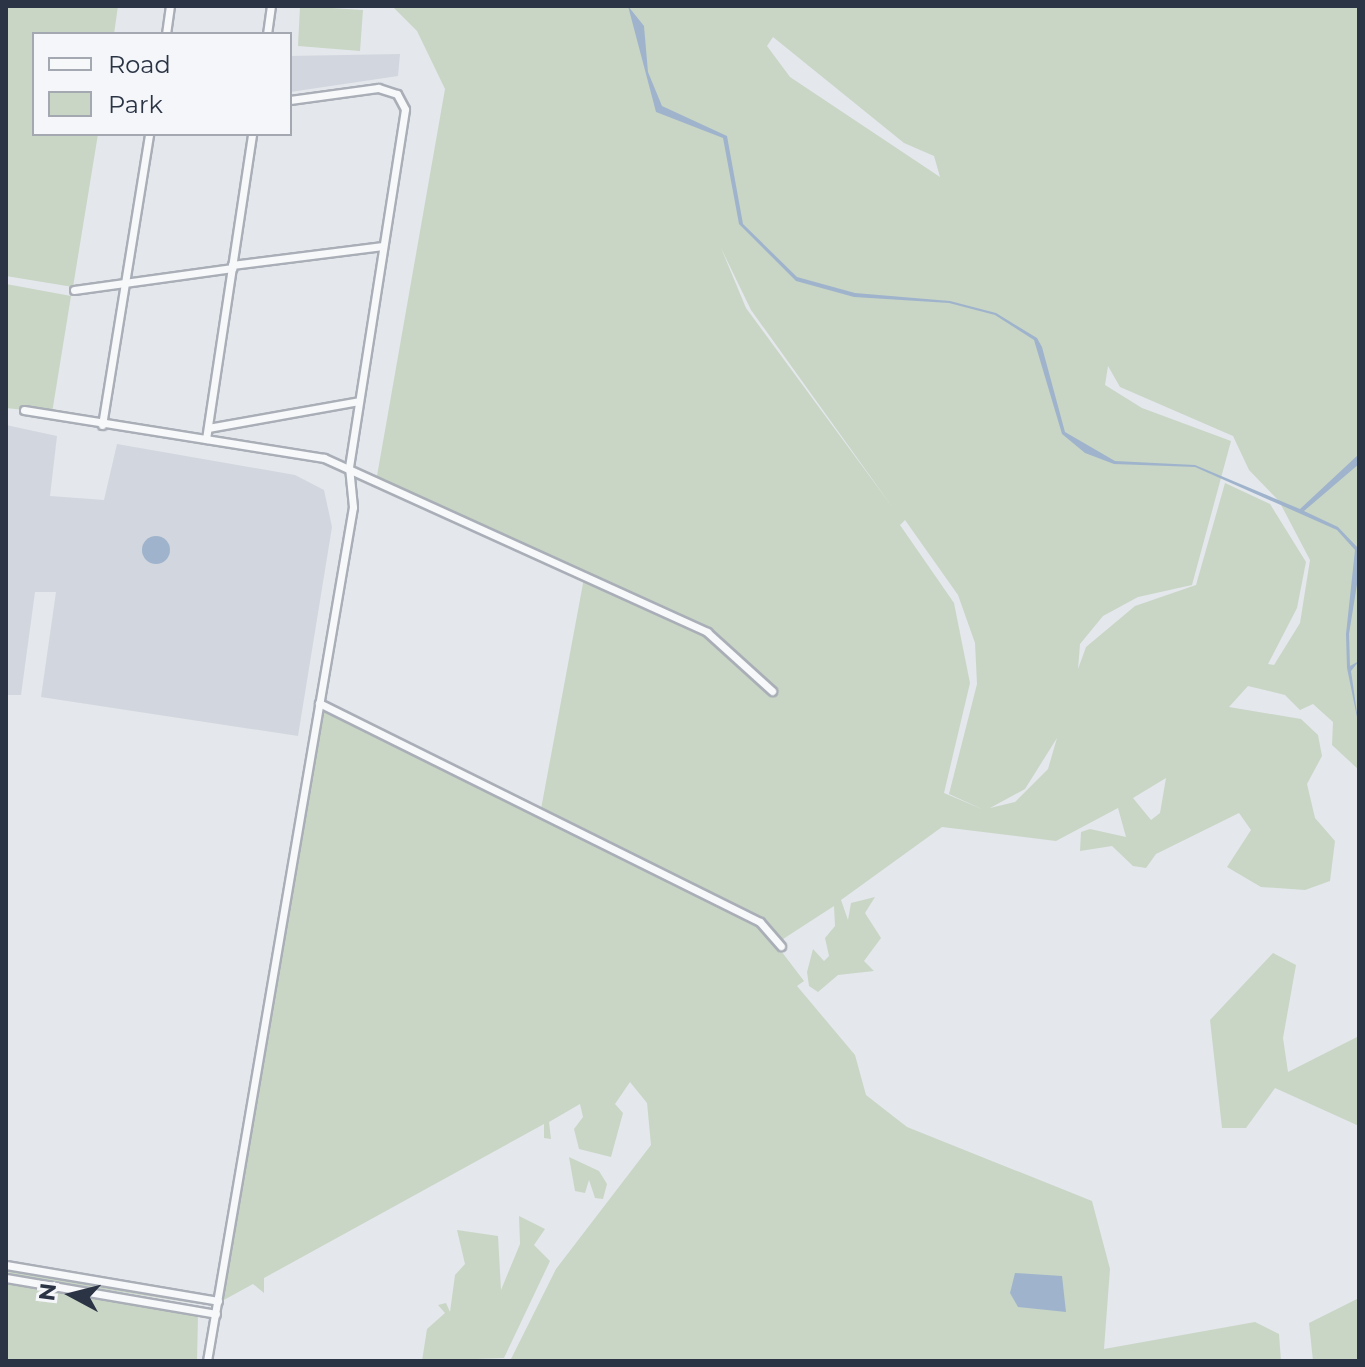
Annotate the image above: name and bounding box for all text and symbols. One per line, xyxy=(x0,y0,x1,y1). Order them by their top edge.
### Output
legend xyxy=(32,32,292,136)
text: Road xyxy=(108,50,171,79)
text: Park xyxy=(108,90,163,119)
north arrow xyxy=(32,1255,112,1335)
text: N xyxy=(33,1282,62,1302)

